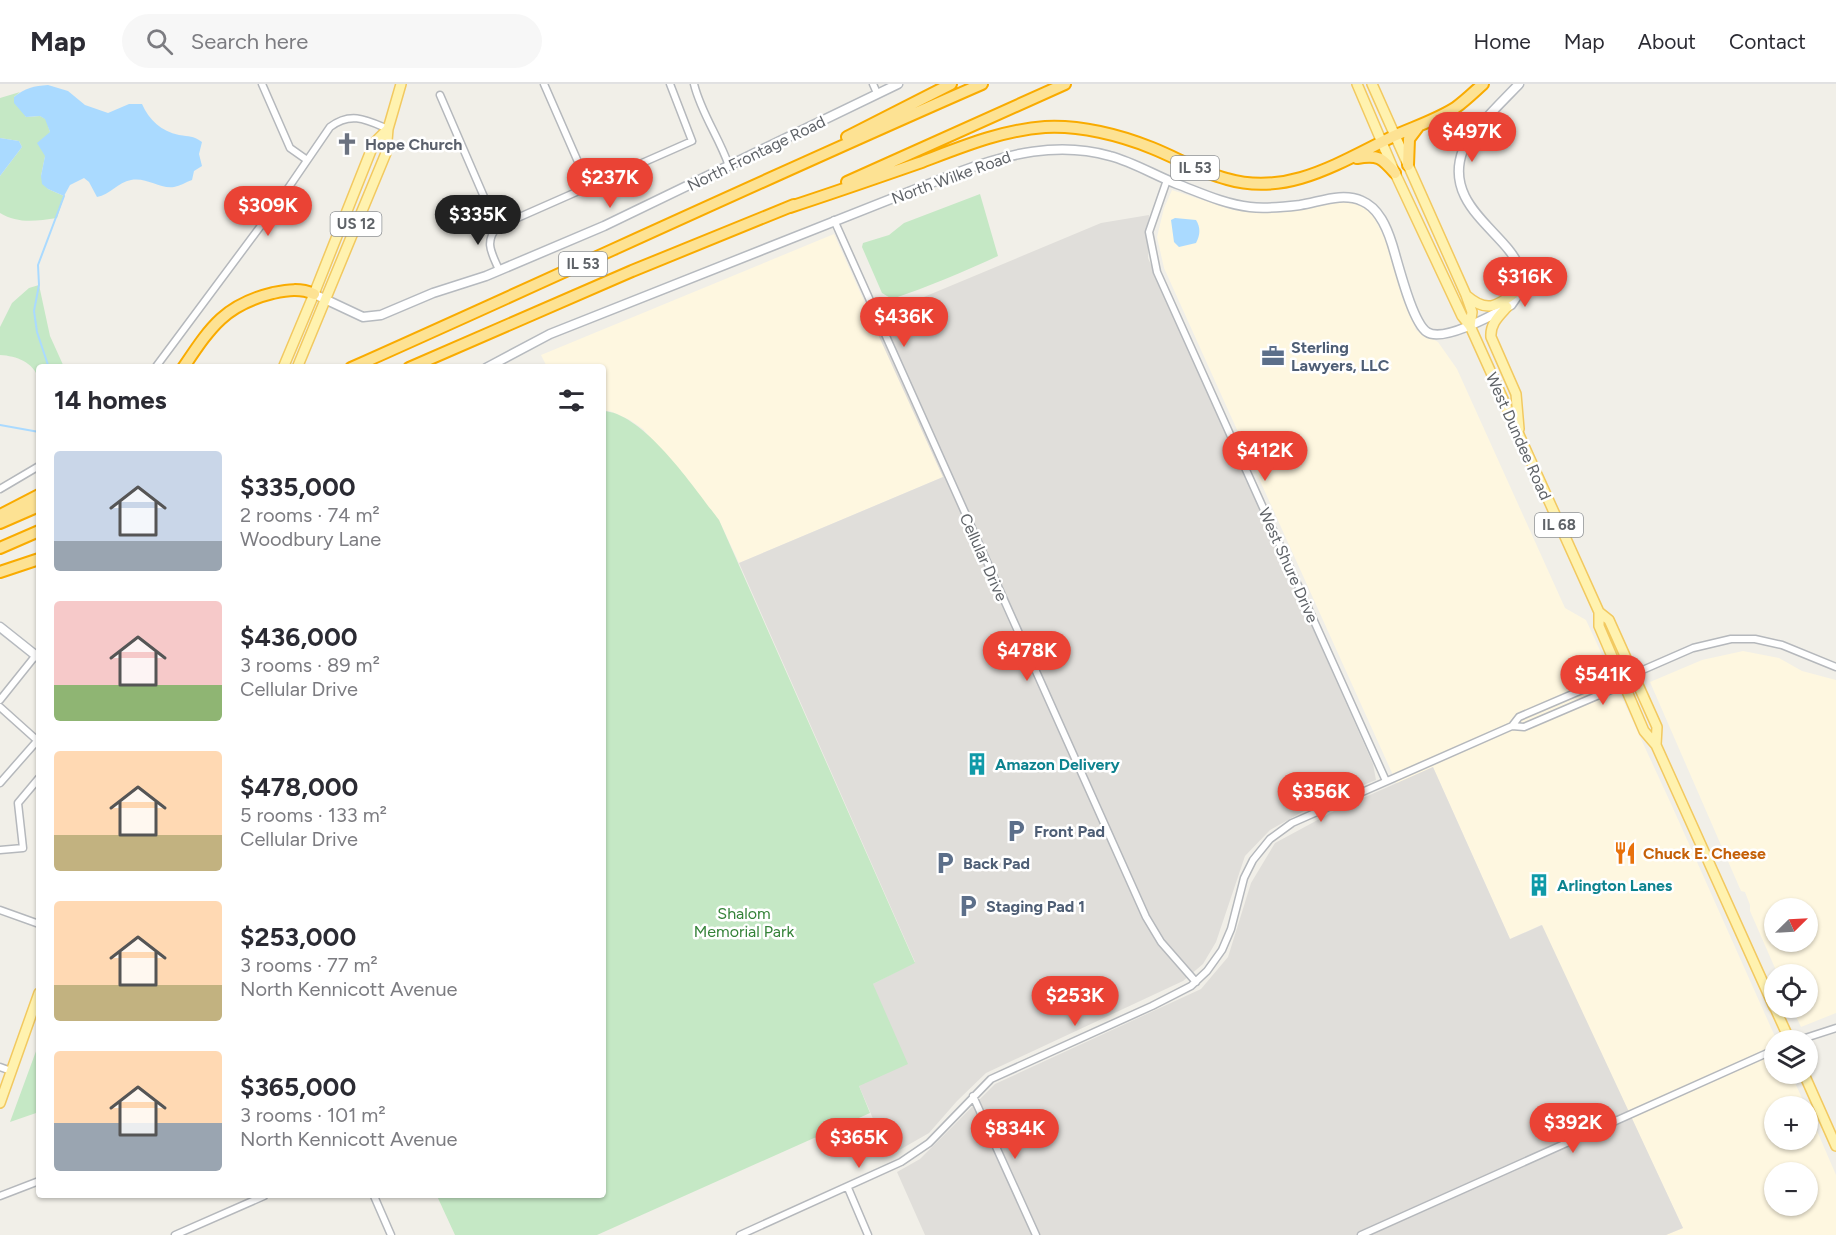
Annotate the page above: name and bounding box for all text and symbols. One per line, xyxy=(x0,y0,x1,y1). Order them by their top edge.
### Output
search box xyxy=(122,14,542,68)
text: Map xyxy=(30,24,86,58)
icon: search xyxy=(143,25,176,58)
text: Search here xyxy=(191,28,308,55)
text: Home xyxy=(1474,29,1531,54)
text: Map xyxy=(1564,29,1605,54)
text: About xyxy=(1638,29,1696,54)
text: Contact xyxy=(1729,29,1806,54)
street label: North Frontage Road xyxy=(684,112,828,195)
pin: $497K xyxy=(1430,112,1514,163)
text: $497K xyxy=(1442,119,1502,143)
church icon: Hope Church xyxy=(334,131,360,157)
place label: Hope Church xyxy=(365,135,462,154)
street label: North Wilke Road xyxy=(889,147,1013,208)
road number: IL 53 xyxy=(1171,156,1219,180)
pin: $237K xyxy=(568,158,652,209)
text: $237K xyxy=(581,165,639,189)
pin: $309K xyxy=(226,186,310,237)
text: $309K xyxy=(238,193,298,217)
pin: $335K xyxy=(436,195,520,246)
text: $335K xyxy=(449,202,507,226)
road number: US 12 xyxy=(330,212,382,236)
road number: IL 53 xyxy=(559,252,607,276)
pin: $316K xyxy=(1483,257,1567,308)
text: $316K xyxy=(1497,264,1553,288)
pin: $436K xyxy=(862,297,946,348)
text: $436K xyxy=(874,304,934,328)
place label: Sterling Lawyers, LLC xyxy=(1291,338,1390,375)
office icon: Sterling Lawyers, LLC xyxy=(1260,343,1286,369)
street label: West Dundee Road xyxy=(1482,370,1555,503)
text: 14 homes xyxy=(54,384,167,416)
icon: filters xyxy=(555,384,588,417)
pin: $412K xyxy=(1223,431,1307,482)
text: $412K xyxy=(1236,438,1294,462)
text: $335,000 xyxy=(240,471,356,503)
icon: home xyxy=(102,475,174,547)
text: 2 rooms · 74 m² xyxy=(240,503,380,527)
street label: West Shure Drive xyxy=(1255,505,1322,626)
street label: Cellular Drive xyxy=(956,510,1012,604)
road number: IL 68 xyxy=(1535,513,1583,537)
text: Woodbury Lane xyxy=(240,527,381,551)
text: $436,000 xyxy=(240,621,358,653)
icon: home xyxy=(102,625,174,697)
pin: $478K xyxy=(985,631,1069,682)
text: $478K xyxy=(997,638,1057,662)
text: 3 rooms · 89 m² xyxy=(240,653,380,677)
pin: $541K xyxy=(1561,655,1645,706)
text: $541K xyxy=(1574,662,1632,686)
text: Cellular Drive xyxy=(240,677,358,701)
building icon: Amazon Delivery xyxy=(964,751,990,777)
place label: Amazon Delivery xyxy=(995,755,1120,774)
text: $478,000 xyxy=(240,771,358,803)
pin: $356K xyxy=(1279,772,1363,823)
icon: home xyxy=(102,775,174,847)
text: $356K xyxy=(1292,779,1350,803)
text: 5 rooms · 133 m² xyxy=(240,803,387,827)
parking icon: Front Pad xyxy=(1003,818,1029,844)
place label: Front Pad xyxy=(1034,822,1105,841)
text: Cellular Drive xyxy=(240,827,358,851)
restaurant icon: Chuck E. Cheese xyxy=(1612,840,1638,866)
place label: Chuck E. Cheese xyxy=(1643,844,1766,863)
parking icon: Back Pad xyxy=(932,850,958,876)
place label: Back Pad xyxy=(963,854,1030,873)
building icon: Arlington Lanes xyxy=(1526,872,1552,898)
place label: Arlington Lanes xyxy=(1557,876,1673,895)
parking icon: Staging Pad 1 xyxy=(955,893,981,919)
place label: Staging Pad 1 xyxy=(986,897,1085,916)
north arrow xyxy=(1764,898,1818,952)
map controls xyxy=(1764,898,1818,1216)
park label: Shalom Memorial Park xyxy=(694,904,794,941)
text: $253,000 xyxy=(240,921,356,953)
icon: home xyxy=(102,925,174,997)
text: 3 rooms · 77 m² xyxy=(240,953,378,977)
button: locate xyxy=(1764,964,1818,1018)
pin: $253K xyxy=(1033,976,1117,1027)
text: North Kennicott Avenue xyxy=(240,977,458,1001)
text: $253K xyxy=(1046,983,1104,1007)
button: layers xyxy=(1764,1030,1818,1084)
text: $365,000 xyxy=(240,1071,356,1103)
icon: home xyxy=(102,1075,174,1147)
button: + xyxy=(1764,1096,1818,1150)
text: 3 rooms · 101 m² xyxy=(240,1103,386,1127)
pin: $392K xyxy=(1531,1103,1615,1154)
pin: $834K xyxy=(973,1109,1057,1160)
text: $392K xyxy=(1544,1110,1602,1134)
text: $834K xyxy=(985,1116,1045,1140)
pin: $365K xyxy=(817,1118,901,1169)
text: $365K xyxy=(830,1125,888,1149)
text: North Kennicott Avenue xyxy=(240,1127,458,1151)
button: − xyxy=(1764,1162,1818,1216)

